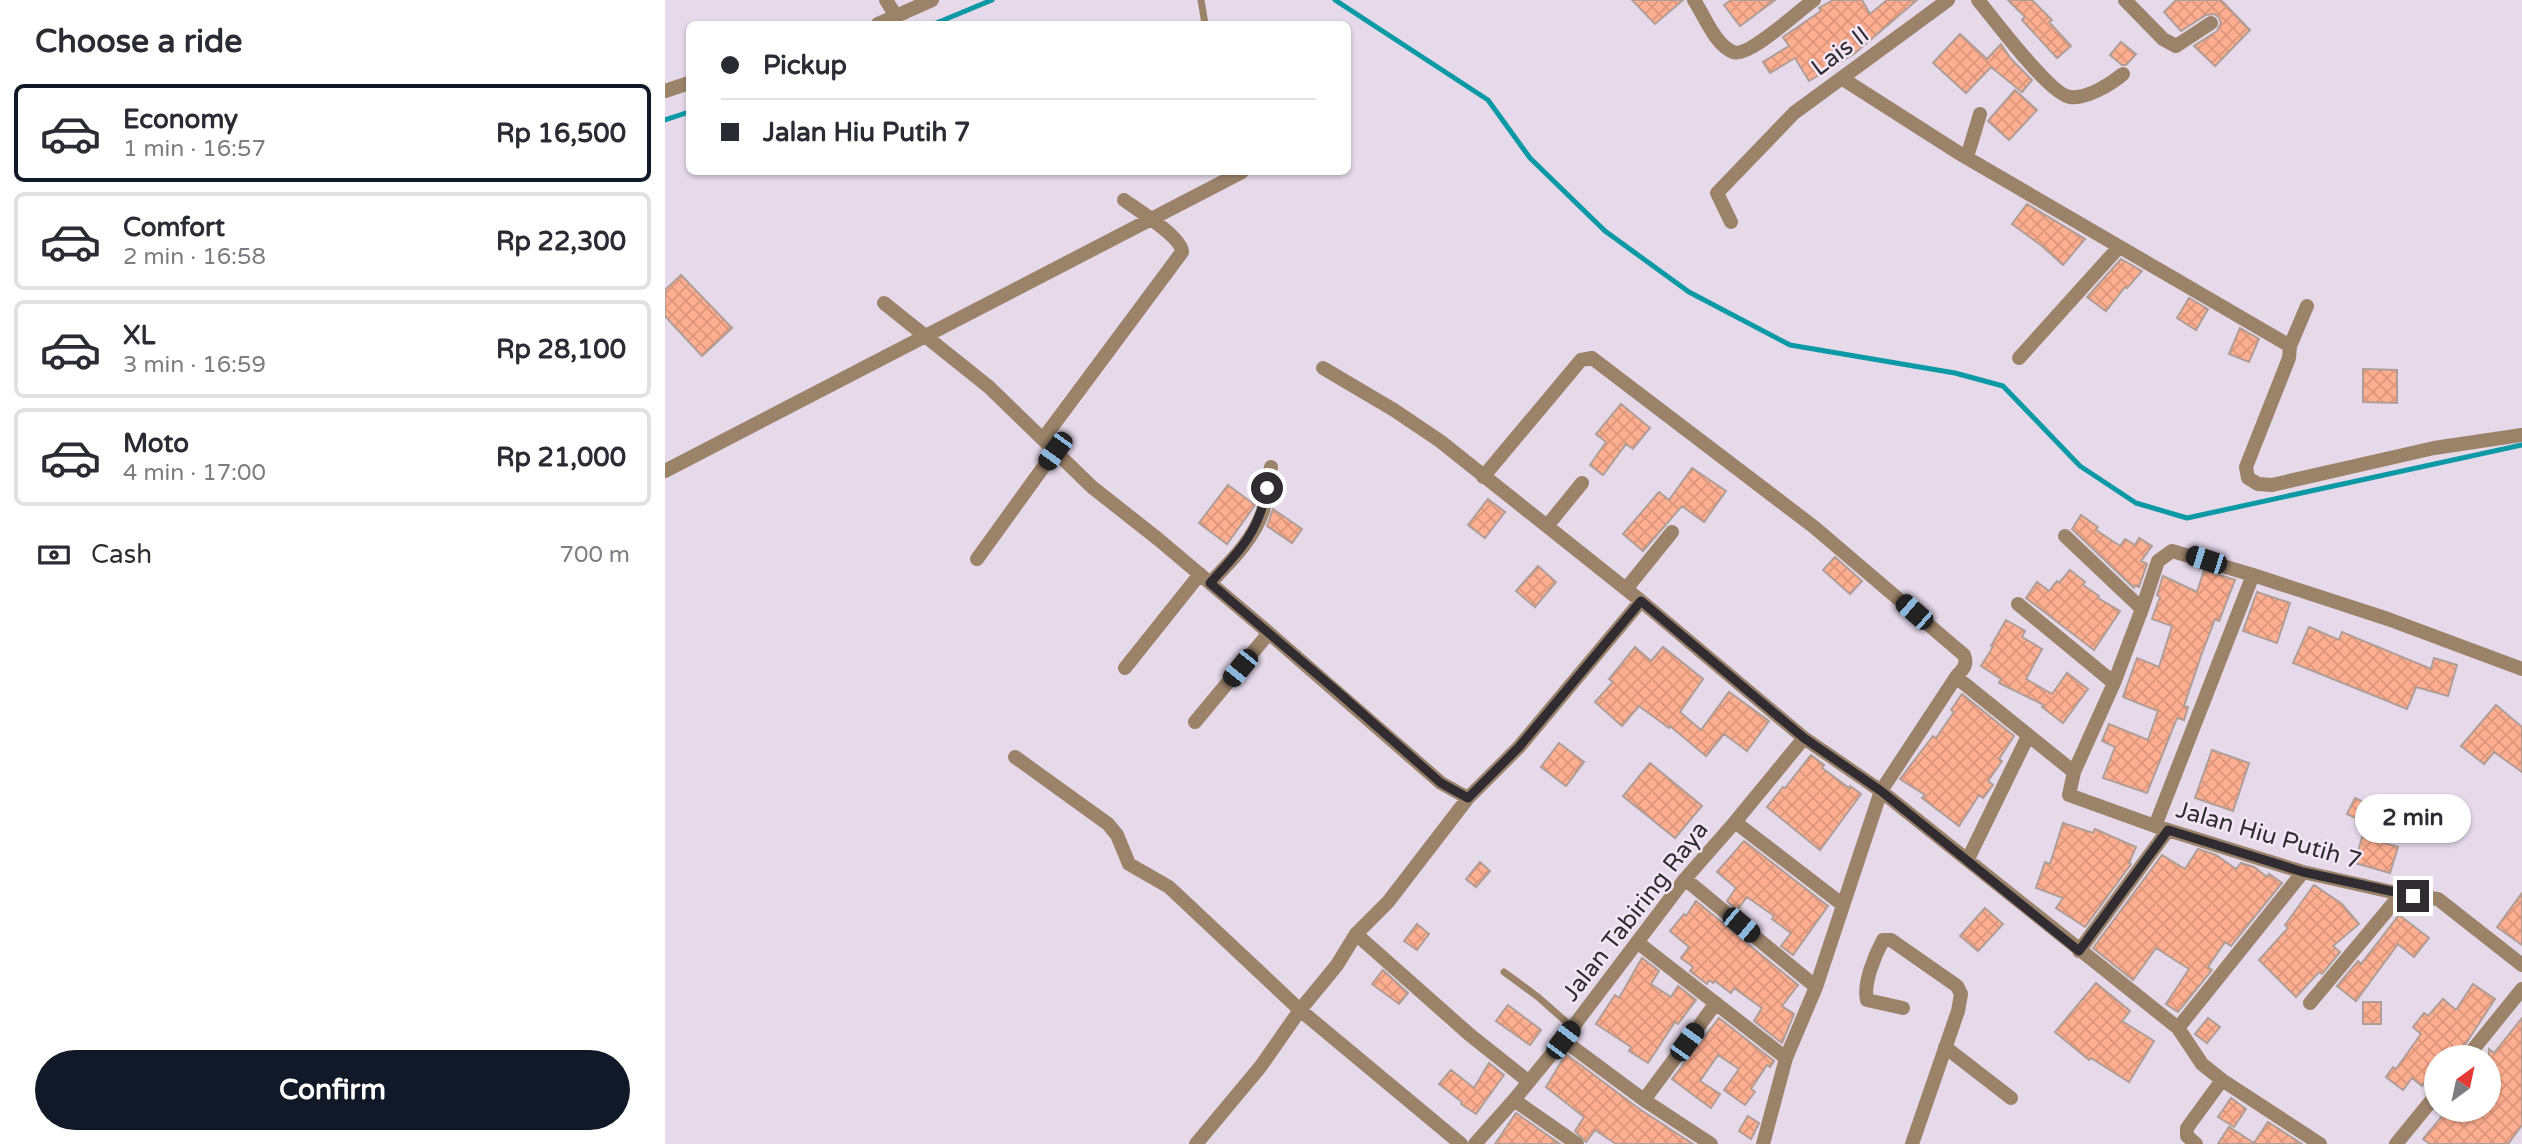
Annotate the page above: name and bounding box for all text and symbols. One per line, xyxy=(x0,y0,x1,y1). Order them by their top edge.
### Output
street label: Lais II xyxy=(1806,20,1875,82)
text: Choose a ride xyxy=(35,23,242,61)
text: Pickup xyxy=(763,50,847,81)
icon: car xyxy=(39,102,102,165)
text: Economy xyxy=(123,104,238,135)
text: Jalan Hiu Putih 7 xyxy=(763,117,970,148)
text: Rp 16,500 xyxy=(496,118,626,149)
text: 1 min · 16:57 xyxy=(123,135,266,163)
icon: car xyxy=(39,210,102,273)
text: Comfort xyxy=(123,212,225,243)
text: Rp 22,300 xyxy=(496,226,626,257)
text: 2 min · 16:58 xyxy=(123,243,266,271)
icon: car xyxy=(39,318,102,381)
text: XL xyxy=(123,320,155,351)
text: Rp 28,100 xyxy=(496,334,626,365)
text: 3 min · 16:59 xyxy=(123,351,266,379)
icon: car xyxy=(39,426,102,489)
text: Moto xyxy=(123,428,189,459)
car xyxy=(1035,428,1076,474)
text: Rp 21,000 xyxy=(496,442,626,473)
text: 4 min · 17:00 xyxy=(123,459,266,487)
route start xyxy=(1251,472,1283,504)
icon: cash xyxy=(35,536,73,574)
text: Cash xyxy=(91,539,152,570)
text: 700 m xyxy=(560,541,630,569)
car xyxy=(2183,544,2230,576)
car xyxy=(1892,590,1937,634)
car xyxy=(1219,645,1262,691)
callout: 2 min xyxy=(2355,794,2471,844)
street label: Jalan Hiu Putih 7 xyxy=(2173,795,2365,876)
text: 2 min xyxy=(2382,804,2444,832)
street label: Jalan Tabiring Raya xyxy=(1556,816,1715,1007)
route end xyxy=(2397,880,2429,912)
car xyxy=(1719,903,1764,947)
car xyxy=(1542,1017,1585,1063)
car xyxy=(1667,1019,1708,1065)
north arrow xyxy=(2424,1045,2501,1122)
map controls xyxy=(2424,1045,2501,1122)
button: Confirm xyxy=(35,1050,630,1130)

